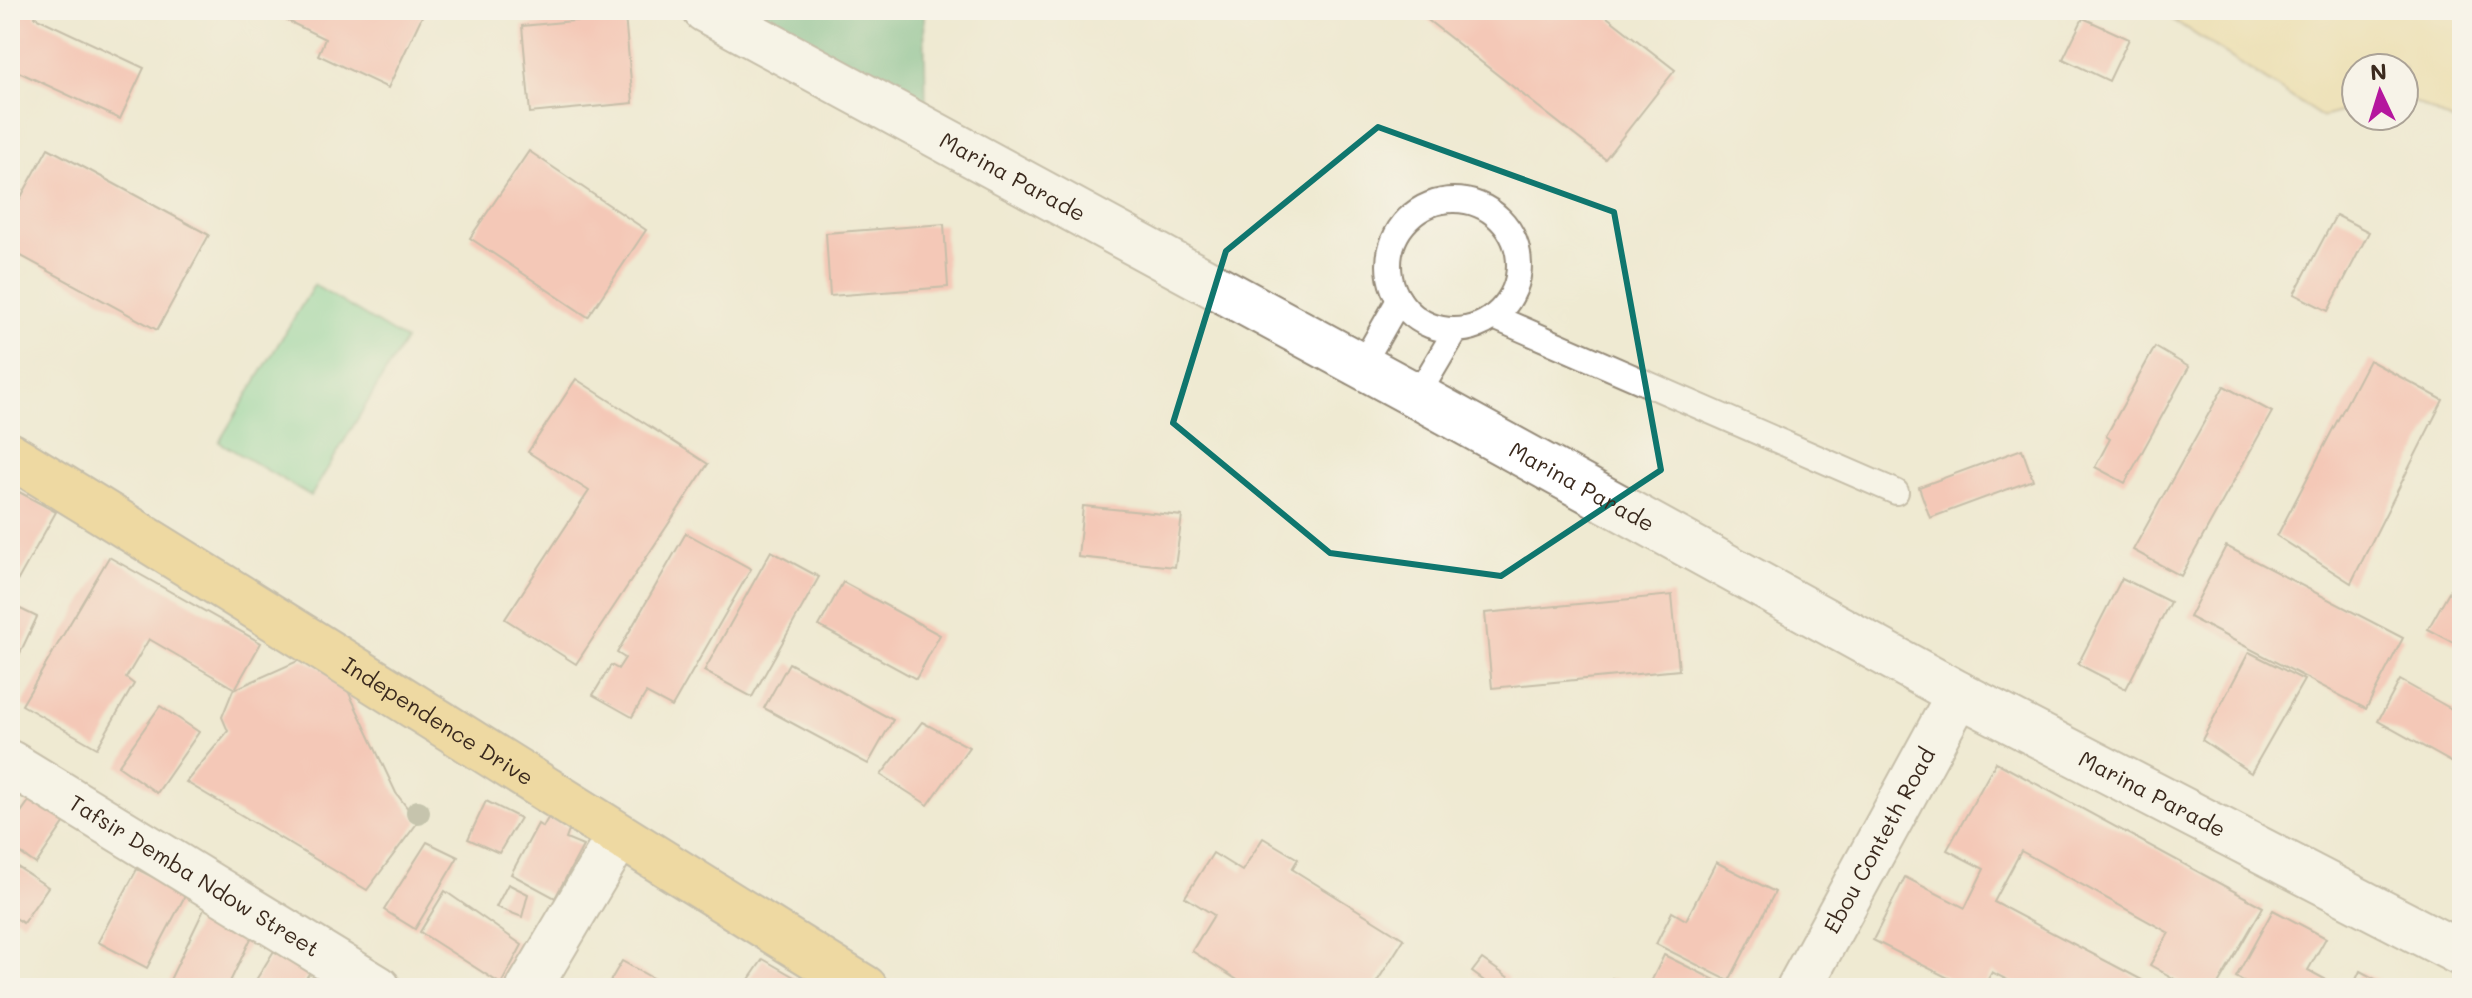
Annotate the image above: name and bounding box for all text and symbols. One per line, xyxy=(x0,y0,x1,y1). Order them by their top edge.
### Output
north arrow xyxy=(2340,52,2420,132)
text: N xyxy=(2369,57,2388,87)
street label: Marina Parade xyxy=(935,125,1091,228)
street label: Marina Parade xyxy=(1504,435,1660,538)
street label: Independence Drive xyxy=(337,650,539,792)
street label: Ebou Conteth Road xyxy=(1817,742,1941,938)
street label: Marina Parade xyxy=(2074,743,2231,843)
street label: Tafsir Demba Ndow Street xyxy=(64,788,325,963)

